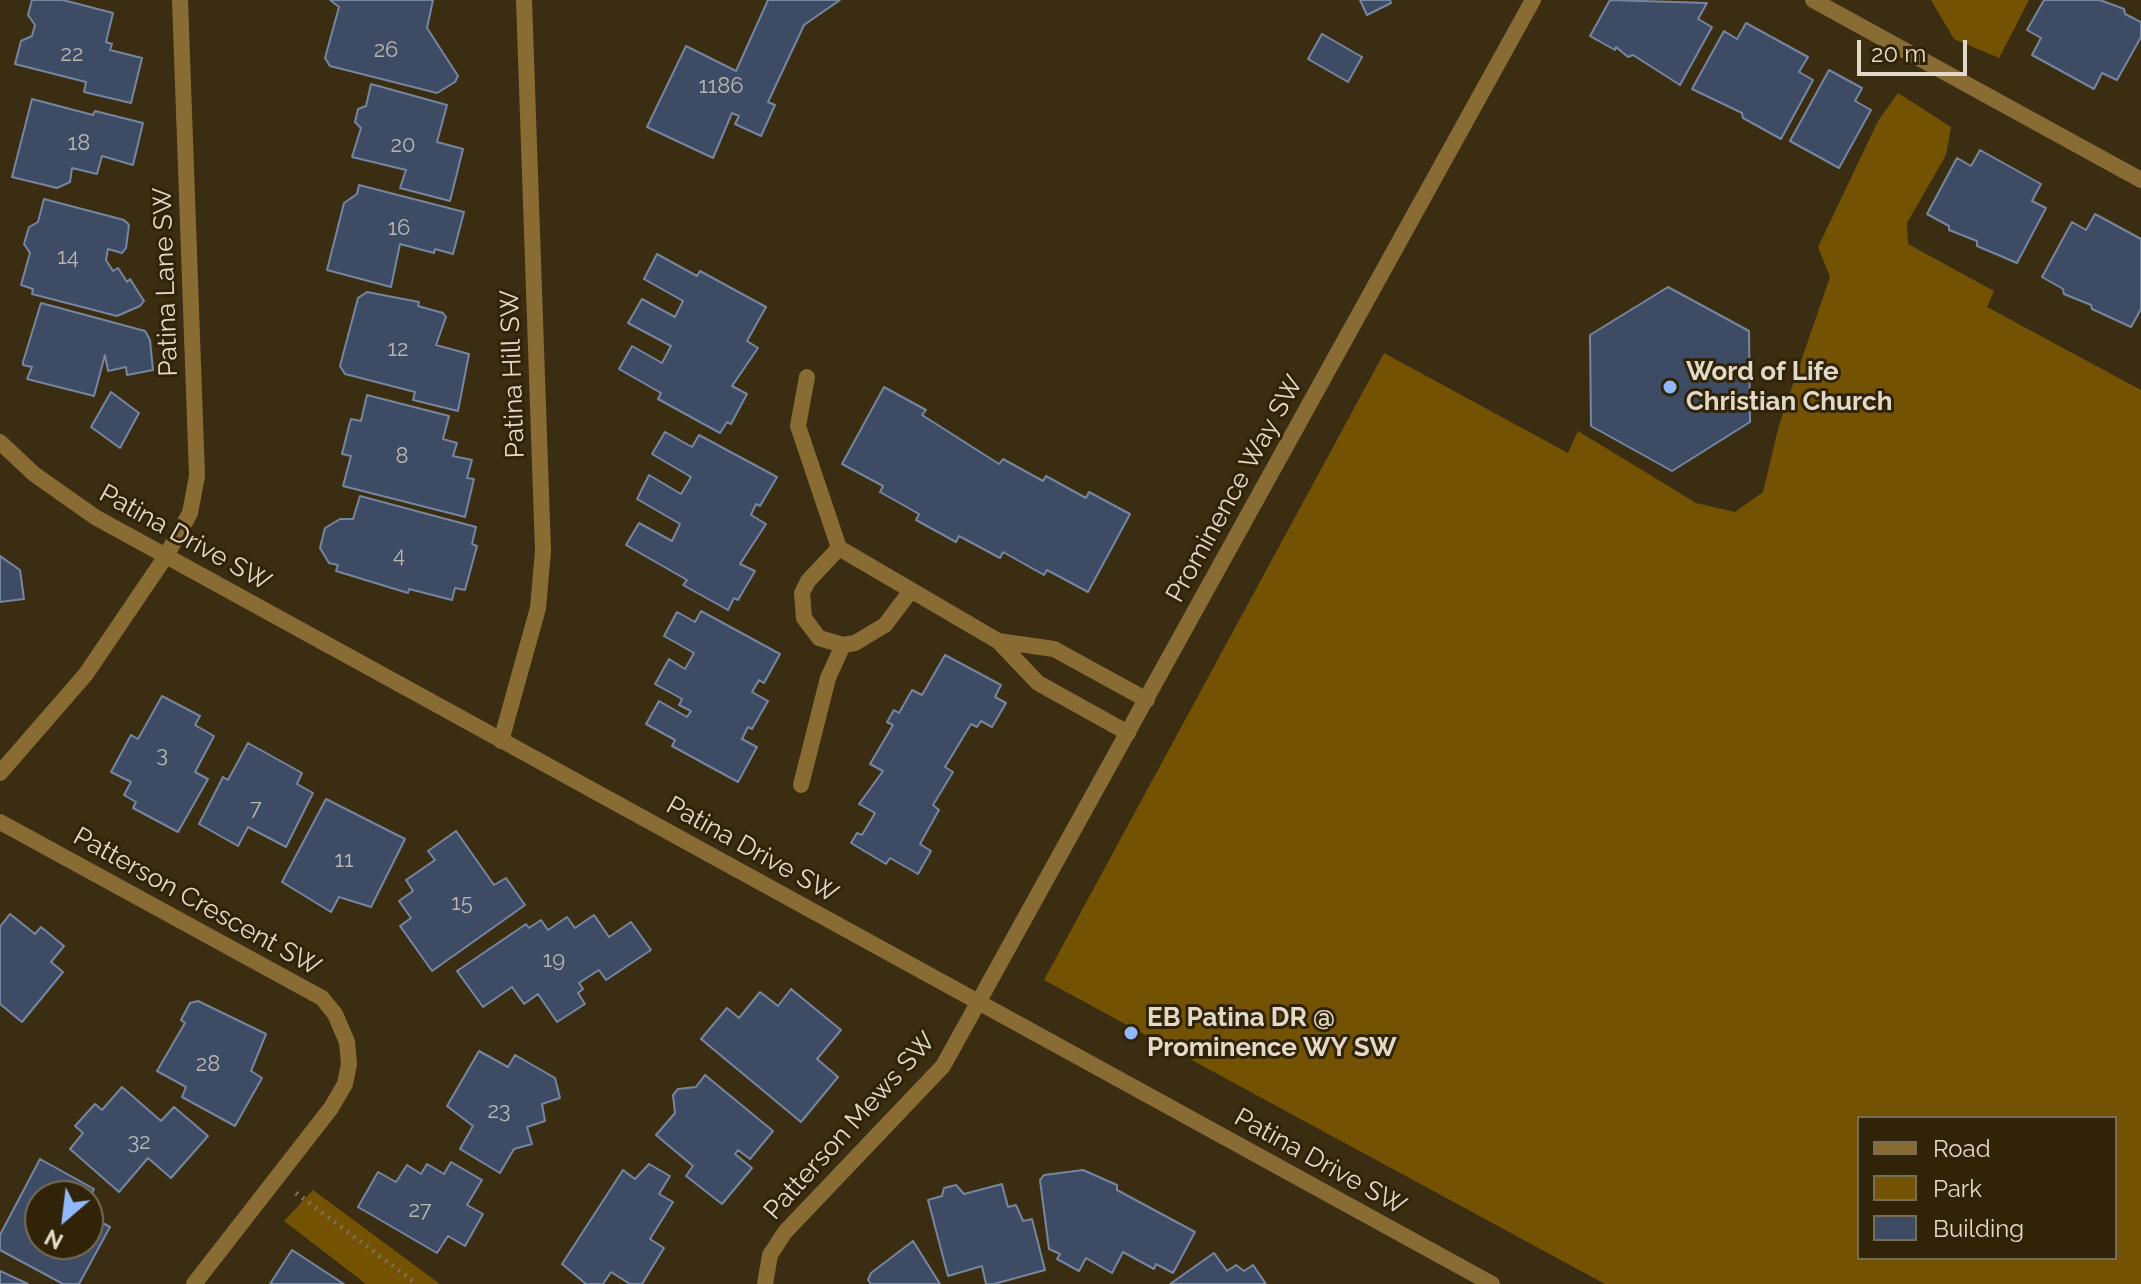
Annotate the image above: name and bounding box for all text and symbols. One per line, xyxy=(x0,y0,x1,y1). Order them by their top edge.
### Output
scale bar xyxy=(1861,24,1971,74)
house number: 26 xyxy=(374,37,398,63)
text: 20 m xyxy=(1871,39,1926,68)
house number: 22 xyxy=(61,41,83,67)
house number: 1186 xyxy=(698,73,744,99)
house number: 18 xyxy=(68,130,90,156)
house number: 20 xyxy=(391,132,415,158)
street label: Patina Lane SW xyxy=(147,187,185,377)
house number: 16 xyxy=(388,215,410,241)
house number: 14 xyxy=(57,244,79,270)
street label: Patina Hill SW xyxy=(494,289,532,459)
house number: 12 xyxy=(388,336,408,362)
place label: Word of Life Christian Church xyxy=(1686,356,1892,418)
street label: Prominence Way SW xyxy=(1160,370,1310,608)
marker: Word of Life Christian Church xyxy=(1661,378,1679,396)
house number: 8 xyxy=(395,443,409,469)
street label: Patina Drive SW xyxy=(94,478,276,598)
house number: 4 xyxy=(393,542,405,568)
house number: 3 xyxy=(156,742,168,768)
street label: Patina Drive SW xyxy=(661,790,843,910)
house number: 7 xyxy=(250,795,262,821)
street label: Patterson Crescent SW xyxy=(68,821,326,983)
house number: 11 xyxy=(335,847,353,873)
house number: 15 xyxy=(451,890,473,916)
house number: 19 xyxy=(543,947,565,973)
place label: EB Patina DR @ Prominence WY SW xyxy=(1147,1002,1397,1064)
marker: EB Patina DR @ Prominence WY SW xyxy=(1122,1024,1140,1042)
street label: Patterson Mews SW xyxy=(758,1026,942,1226)
house number: 28 xyxy=(196,1051,220,1077)
house number: 23 xyxy=(487,1098,511,1124)
street label: Patina Drive SW xyxy=(1229,1102,1411,1222)
legend xyxy=(1857,1116,2117,1260)
house number: 32 xyxy=(127,1129,151,1155)
text: Road xyxy=(1933,1134,1991,1163)
text: Park xyxy=(1933,1174,1982,1203)
north arrow xyxy=(24,1180,104,1260)
house number: 27 xyxy=(408,1197,432,1223)
text: Building xyxy=(1933,1214,2024,1243)
text: N xyxy=(40,1224,67,1255)

